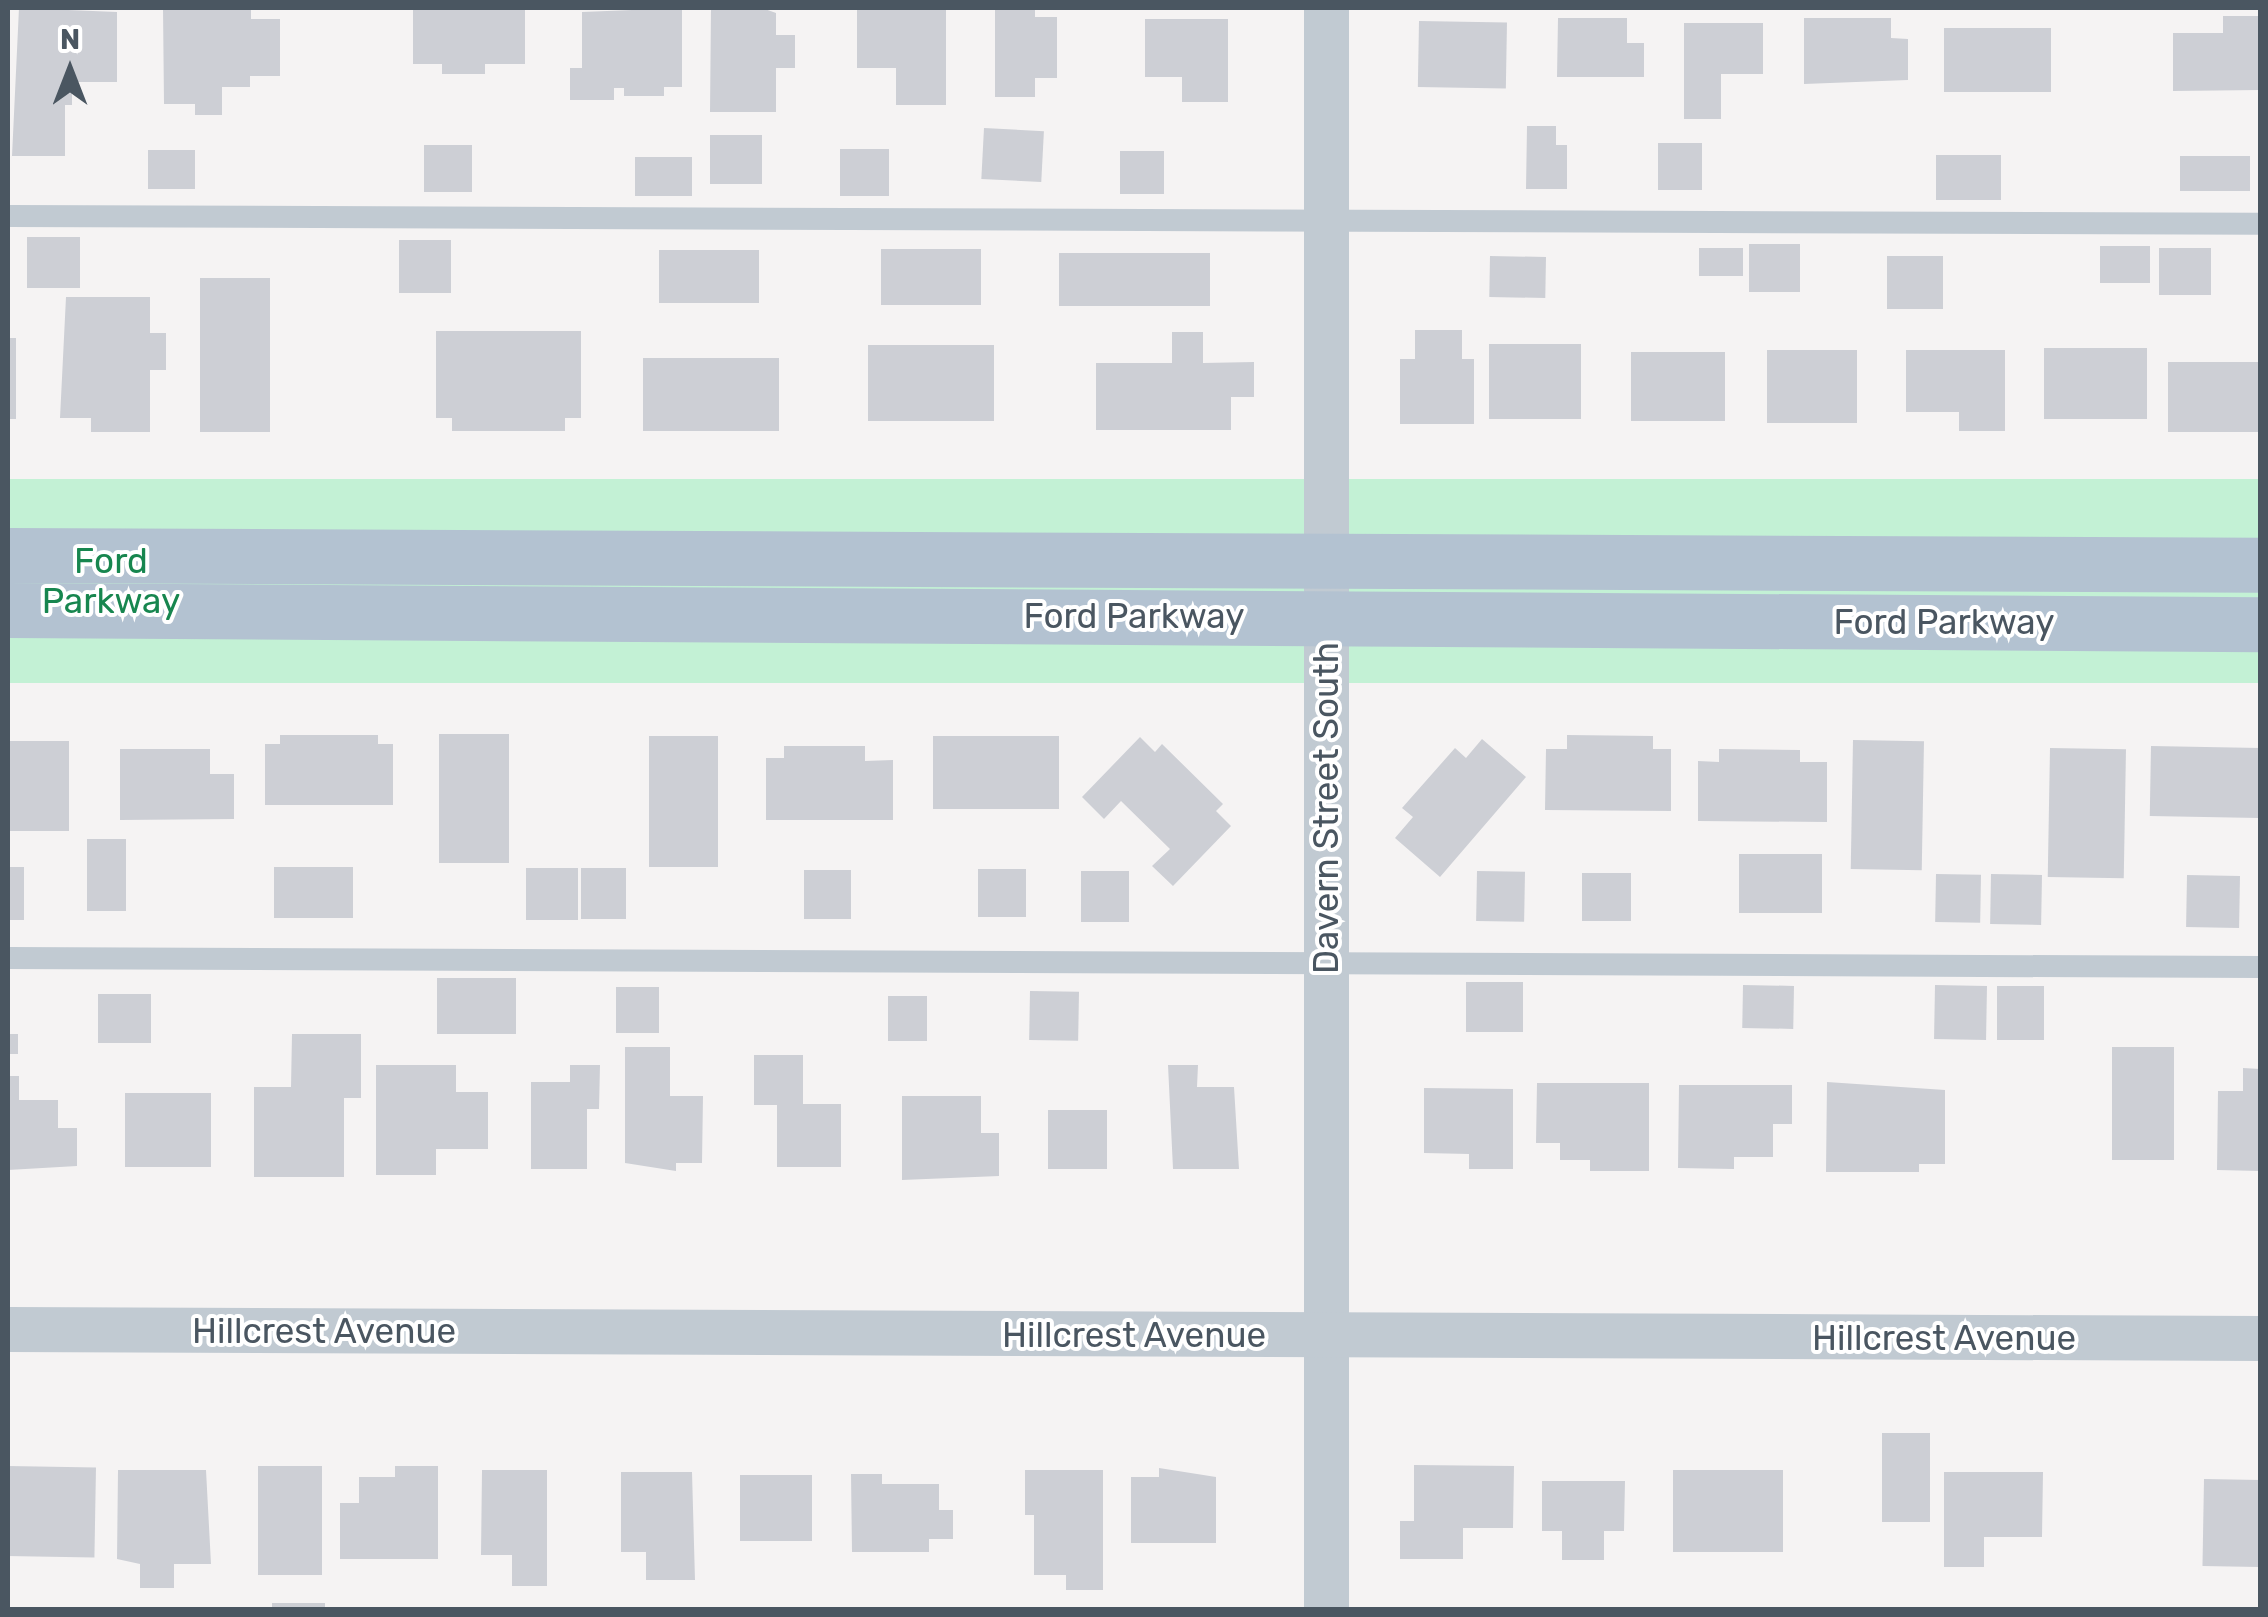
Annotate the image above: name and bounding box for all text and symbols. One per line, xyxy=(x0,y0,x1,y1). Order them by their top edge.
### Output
north arrow xyxy=(20,20,120,120)
text: N xyxy=(60,23,80,56)
park label: Ford Parkway xyxy=(42,540,180,622)
street label: Ford Parkway xyxy=(1023,595,1245,637)
street label: Ford Parkway xyxy=(1833,601,2055,643)
street label: Davern Street South xyxy=(1305,642,1347,974)
street label: Hillcrest Avenue xyxy=(191,1310,457,1352)
street label: Hillcrest Avenue xyxy=(1001,1314,1267,1356)
street label: Hillcrest Avenue xyxy=(1811,1317,2077,1359)

